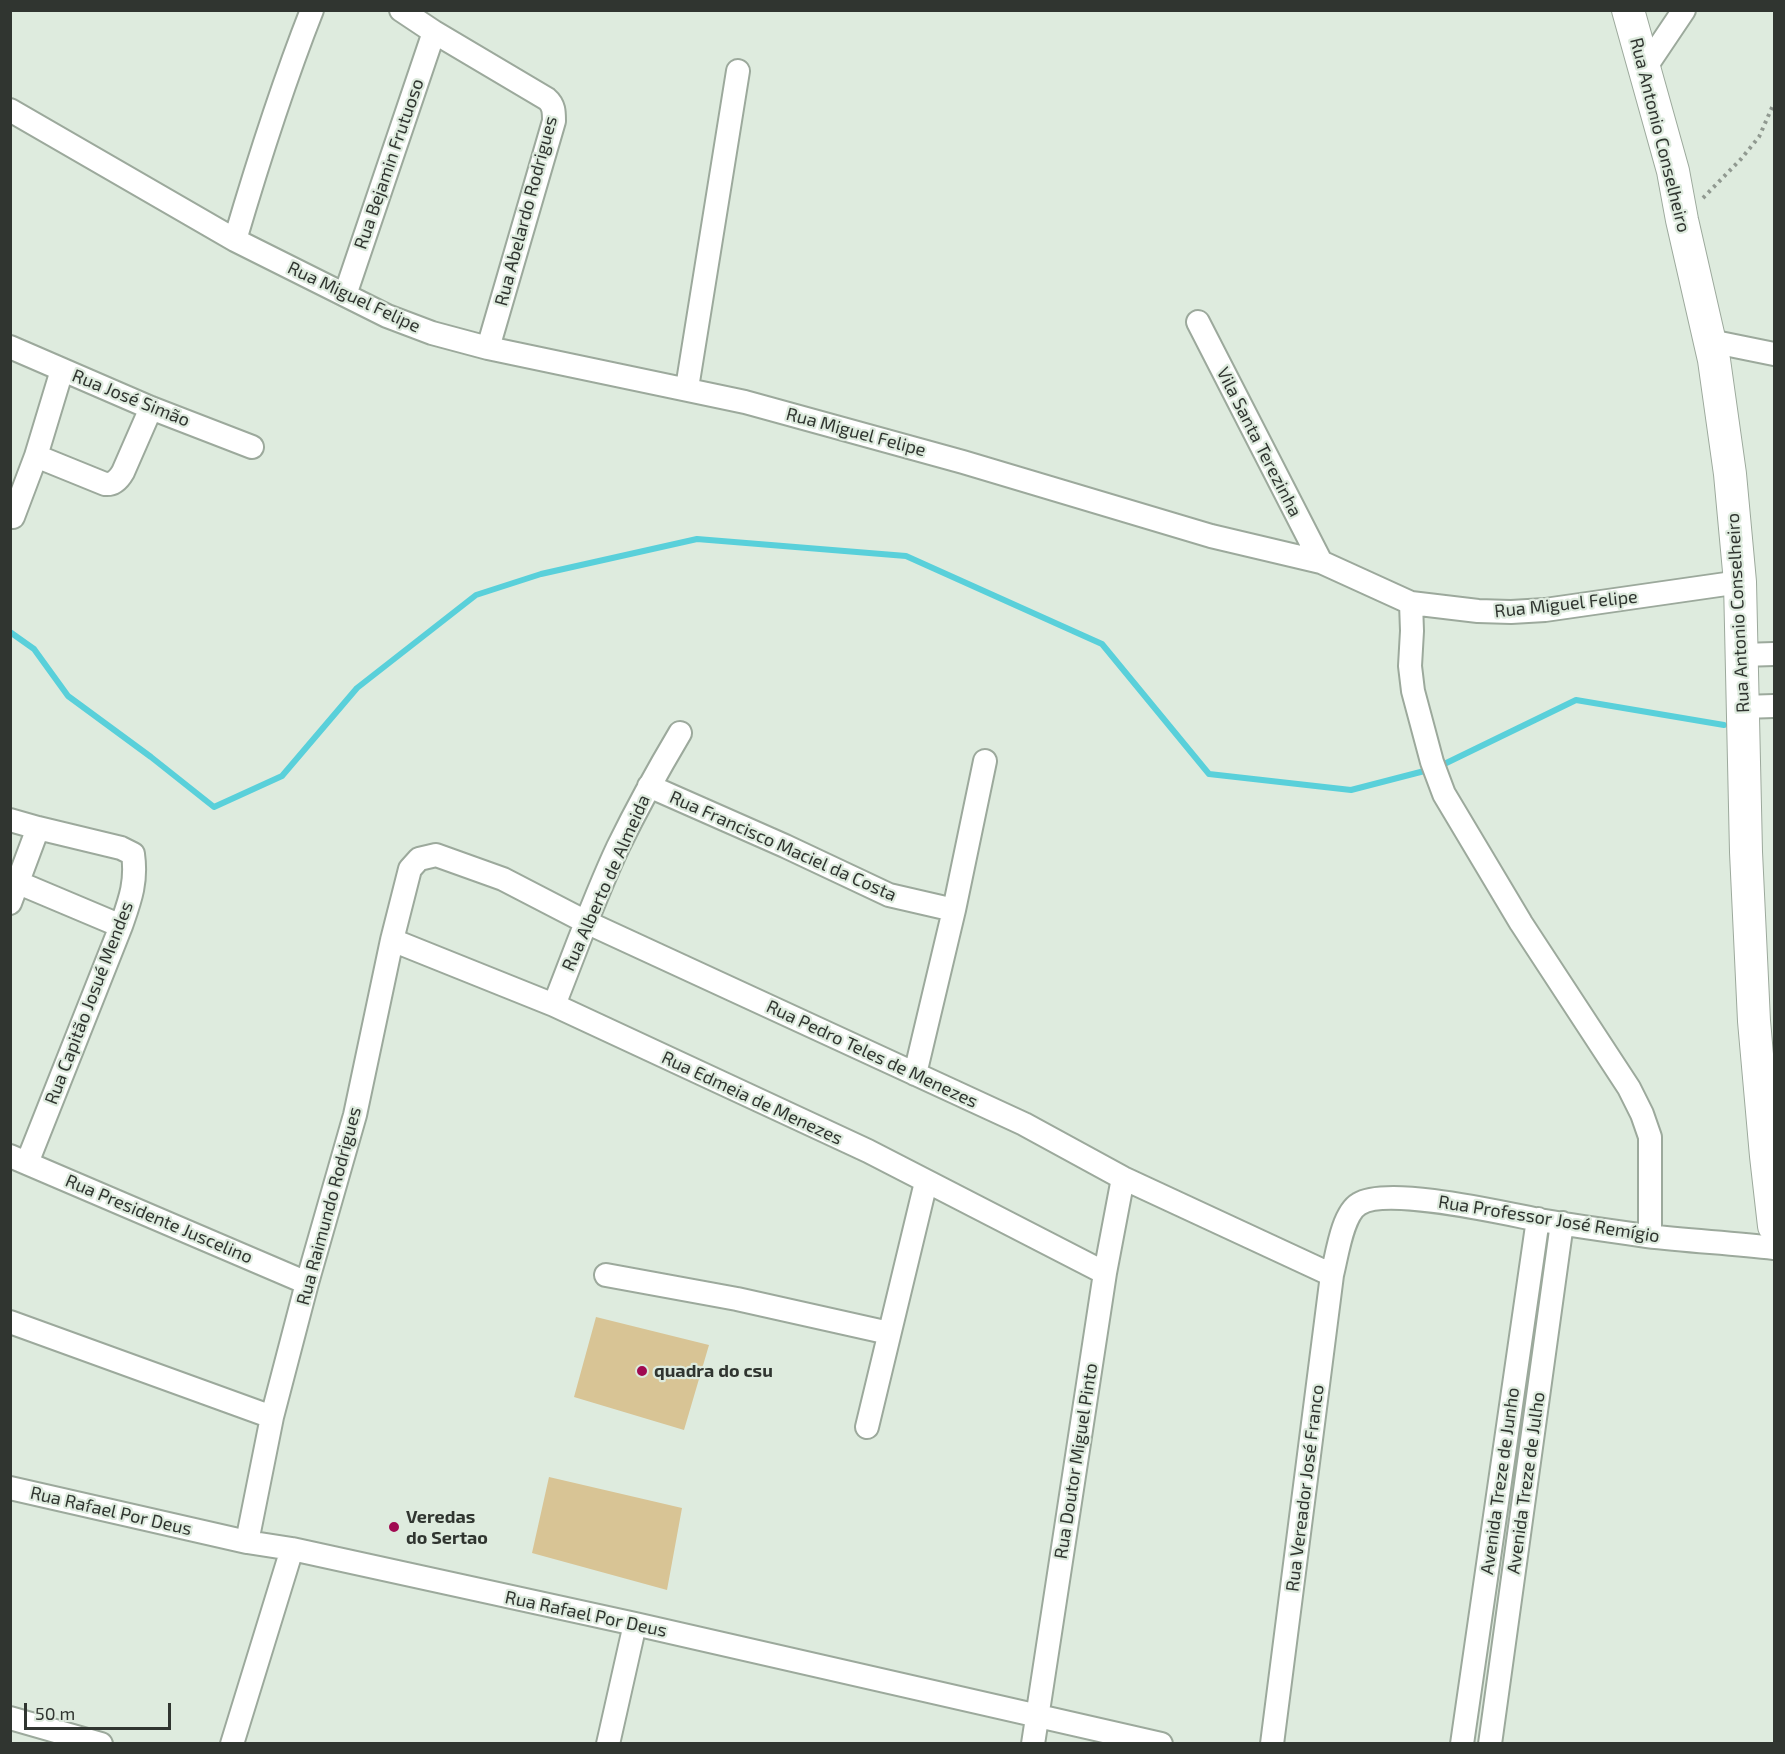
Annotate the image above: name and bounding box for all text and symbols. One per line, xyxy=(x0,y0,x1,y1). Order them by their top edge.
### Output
street label: Rua Antonio Conselheiro xyxy=(1625,35,1695,235)
street label: Rua Bejamin Frutuoso xyxy=(350,76,428,252)
street label: Rua Abelardo Rodrigues xyxy=(490,114,562,308)
street label: Rua Miguel Felipe xyxy=(284,257,424,337)
street label: Vila Santa Terezinha xyxy=(1212,364,1306,520)
street label: Rua José Simão xyxy=(69,365,193,431)
street label: Rua Miguel Felipe xyxy=(784,403,928,461)
street label: Rua Antonio Conselheiro xyxy=(1722,513,1754,713)
street label: Rua Miguel Felipe xyxy=(1493,586,1639,622)
street label: Rua Francisco Maciel da Costa xyxy=(666,786,900,906)
street label: Rua Alberto de Almeida xyxy=(557,792,655,974)
street label: Rua Capitão Josué Mendes xyxy=(40,898,138,1108)
street label: Rua Pedro Teles de Menezes xyxy=(763,995,981,1113)
street label: Rua Edmeia de Menezes xyxy=(658,1047,846,1149)
street label: Rua Raimundo Rodrigues xyxy=(292,1105,366,1307)
street label: Rua Presidente Juscelino xyxy=(62,1170,256,1268)
street label: Rua Professor José Remígio xyxy=(1437,1191,1661,1247)
place label: quadra do csu xyxy=(654,1360,773,1382)
street label: Rua Doutor Miguel Pinto xyxy=(1050,1361,1102,1561)
marker: quadra do csu xyxy=(635,1364,649,1378)
street label: Rua Vereador José Franco xyxy=(1282,1383,1328,1593)
street label: Avenida Treze de Junho xyxy=(1476,1386,1524,1576)
street label: Avenida Treze de Julho xyxy=(1503,1391,1549,1575)
street label: Rua Rafael Por Deus xyxy=(28,1482,194,1540)
place label: Veredas do Sertao xyxy=(406,1506,488,1549)
marker: Veredas do Sertao xyxy=(387,1520,401,1534)
street label: Rua Rafael Por Deus xyxy=(503,1586,669,1642)
scale bar xyxy=(27,1691,174,1729)
text: 50 m xyxy=(35,1702,75,1724)

